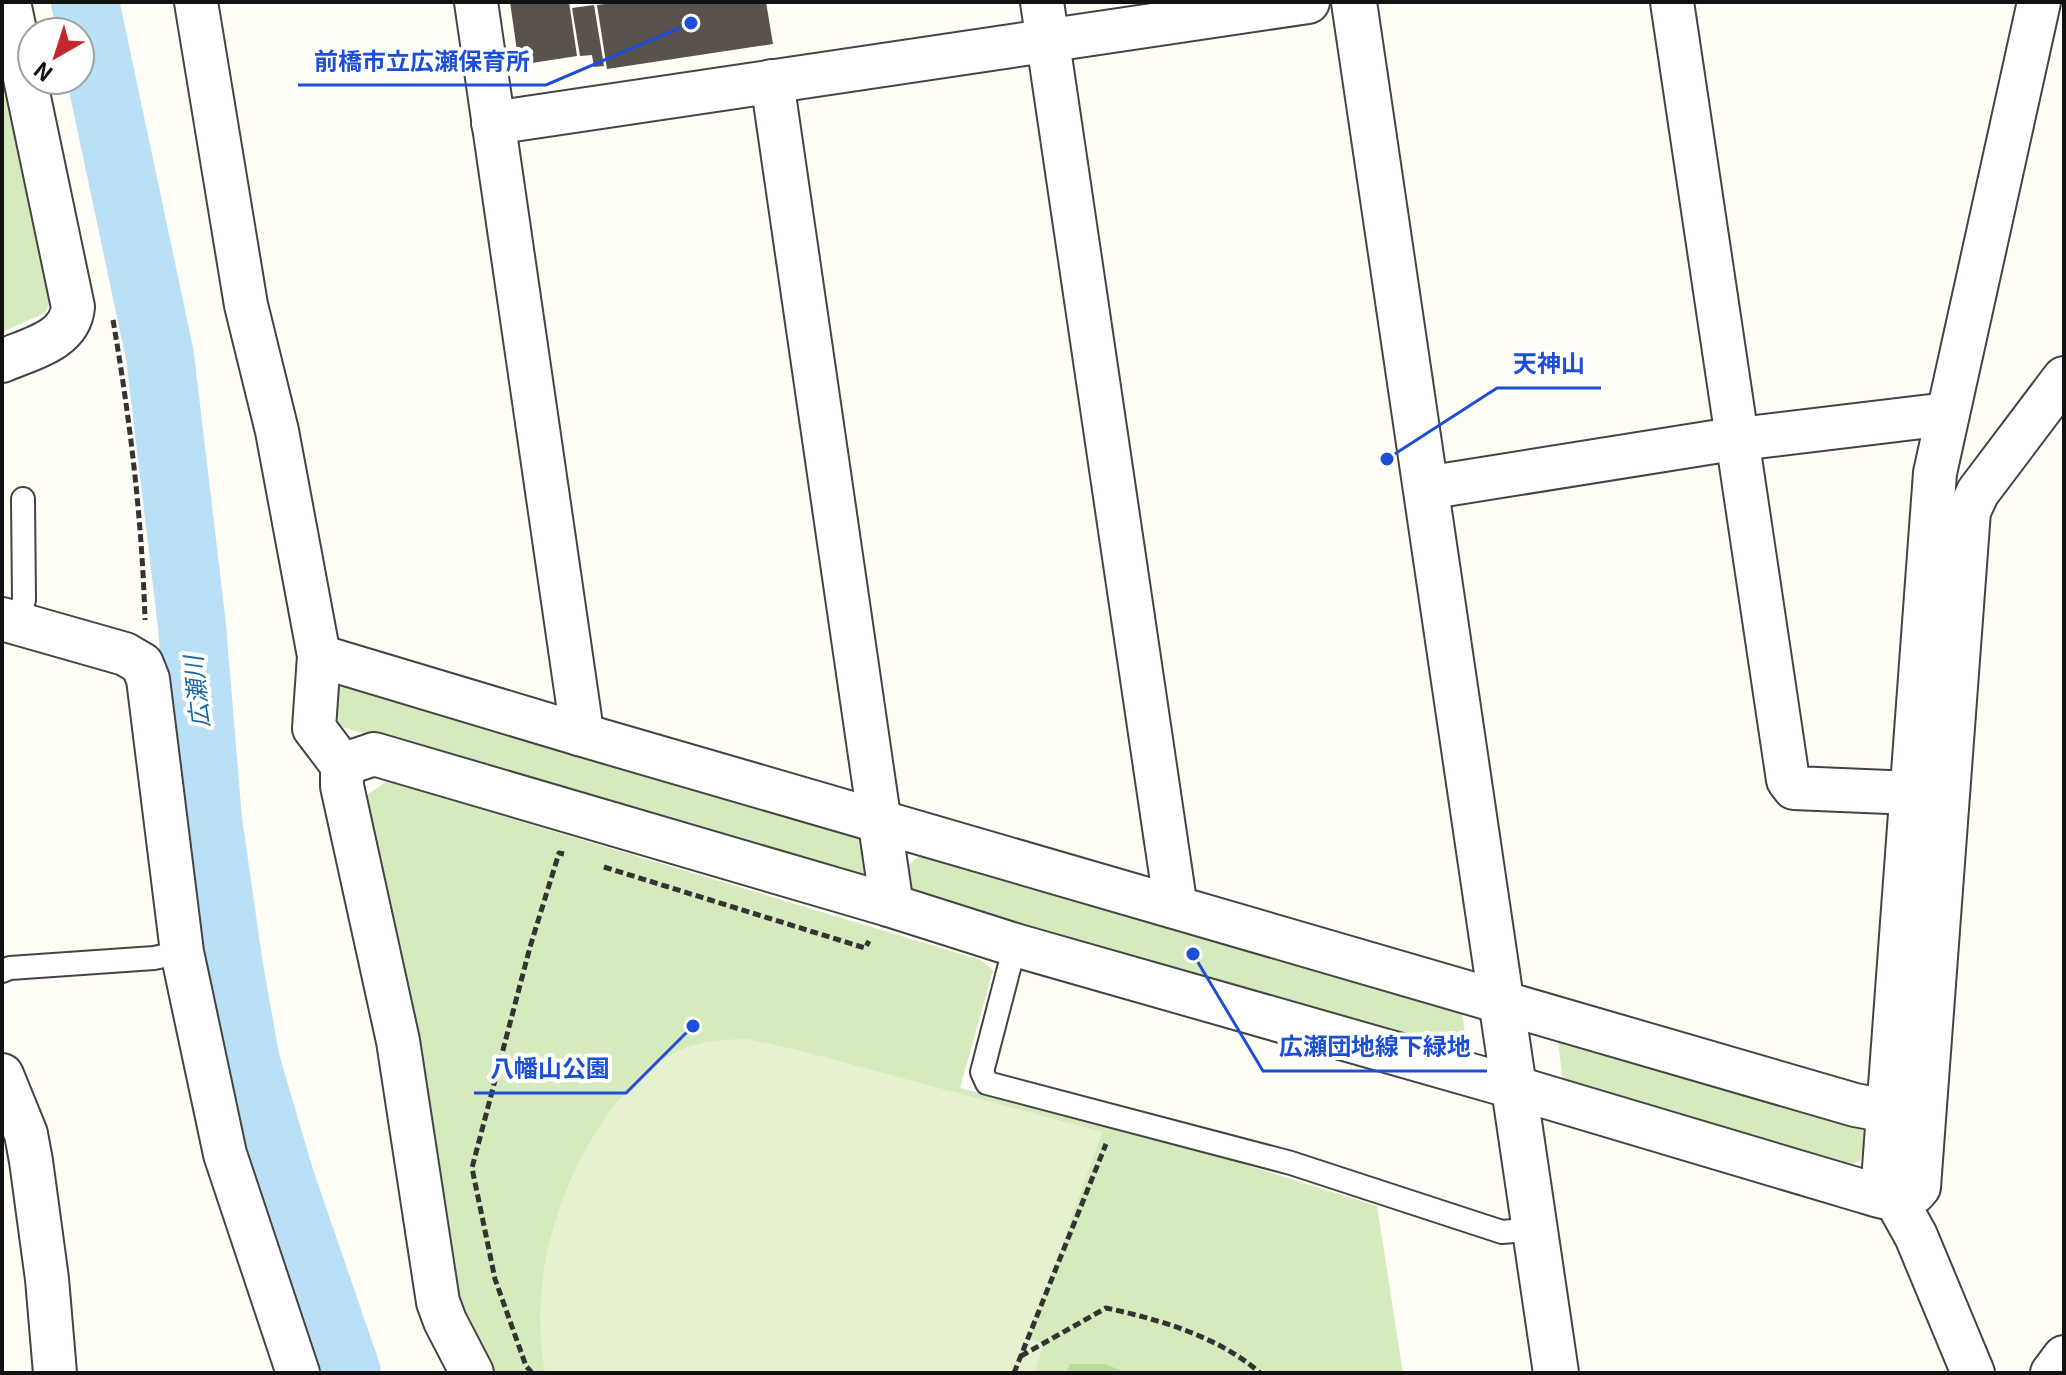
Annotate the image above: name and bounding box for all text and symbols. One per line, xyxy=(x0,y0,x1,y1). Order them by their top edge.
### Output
north arrow xyxy=(16,16,96,96)
callout: 前橋市立広瀬保育所 xyxy=(298,37,546,85)
text: 前橋市立広瀬保育所 xyxy=(314,42,530,77)
text: N xyxy=(26,55,59,91)
callout: 天神山 xyxy=(1497,340,1601,388)
text: 天神山 xyxy=(1513,344,1585,379)
water label: 広瀬川 xyxy=(174,651,216,730)
callout: 広瀬団地線下緑地 xyxy=(1263,1023,1487,1071)
text: 広瀬団地線下緑地 xyxy=(1279,1027,1471,1062)
callout: 八幡山公園 xyxy=(474,1045,626,1093)
text: 八幡山公園 xyxy=(490,1049,610,1084)

